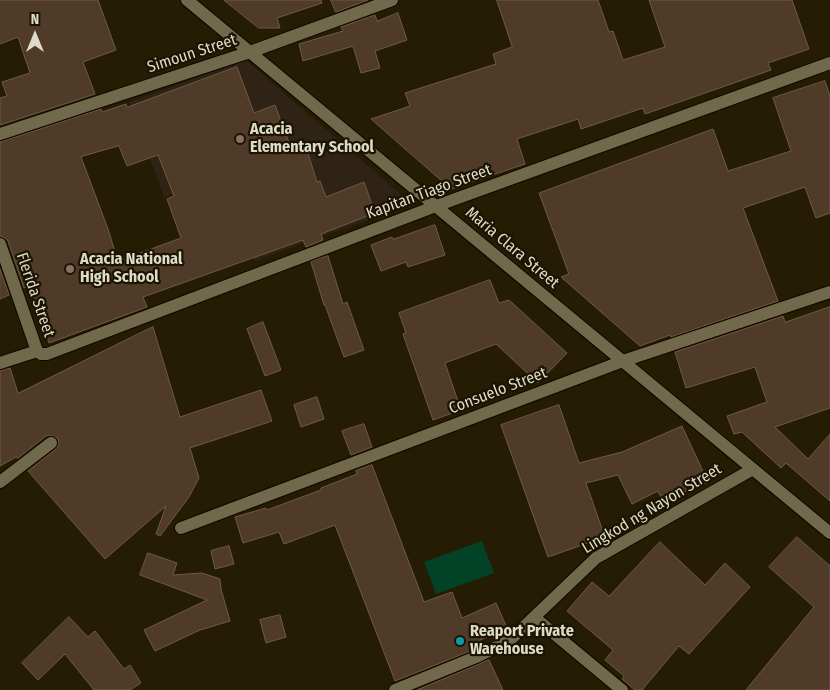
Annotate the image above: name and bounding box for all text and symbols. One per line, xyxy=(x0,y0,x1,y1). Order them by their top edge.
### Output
north arrow xyxy=(10,10,60,60)
text: N xyxy=(31,11,39,28)
street label: Simoun Street xyxy=(145,31,239,77)
place label: Acacia Elementary School xyxy=(250,120,374,158)
marker: Acacia Elementary School xyxy=(234,133,246,145)
street label: Kapitan Tiago Street xyxy=(364,160,494,224)
street label: Maria Clara Street xyxy=(461,203,563,293)
street label: Flerida Street xyxy=(12,250,58,340)
place label: Acacia National High School xyxy=(80,250,182,288)
marker: Acacia National High School xyxy=(64,263,76,275)
street label: Consuelo Street xyxy=(446,364,550,418)
street label: Lingkod ng Nayon Street xyxy=(579,460,725,558)
place label: Reaport Private Warehouse xyxy=(470,622,574,660)
marker: Reaport Private Warehouse xyxy=(454,635,466,647)

